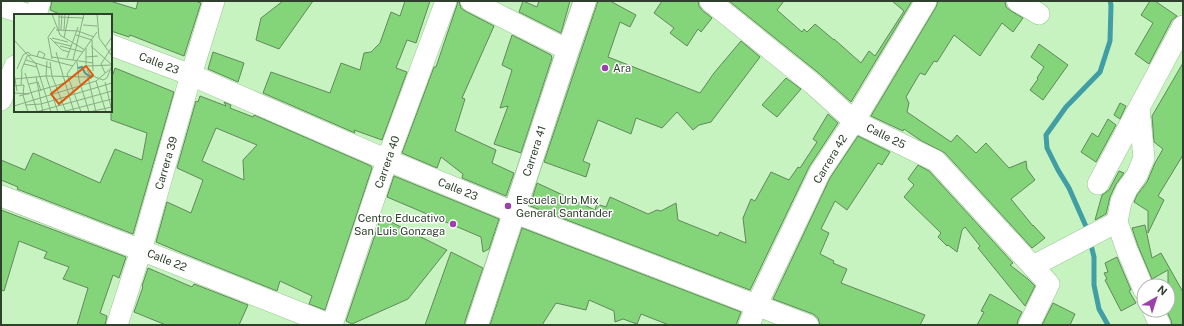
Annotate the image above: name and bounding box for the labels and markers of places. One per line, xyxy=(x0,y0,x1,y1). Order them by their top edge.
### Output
place label: Ara xyxy=(613,62,631,74)
marker: Ara xyxy=(600,63,610,73)
place label: Escuela Urb Mix General Santander xyxy=(516,194,612,219)
marker: Escuela Urb Mix General Santander xyxy=(503,201,513,211)
place label: Centro Educativo San Luis Gonzaga xyxy=(354,212,445,237)
marker: Centro Educativo San Luis Gonzaga xyxy=(448,219,458,229)

